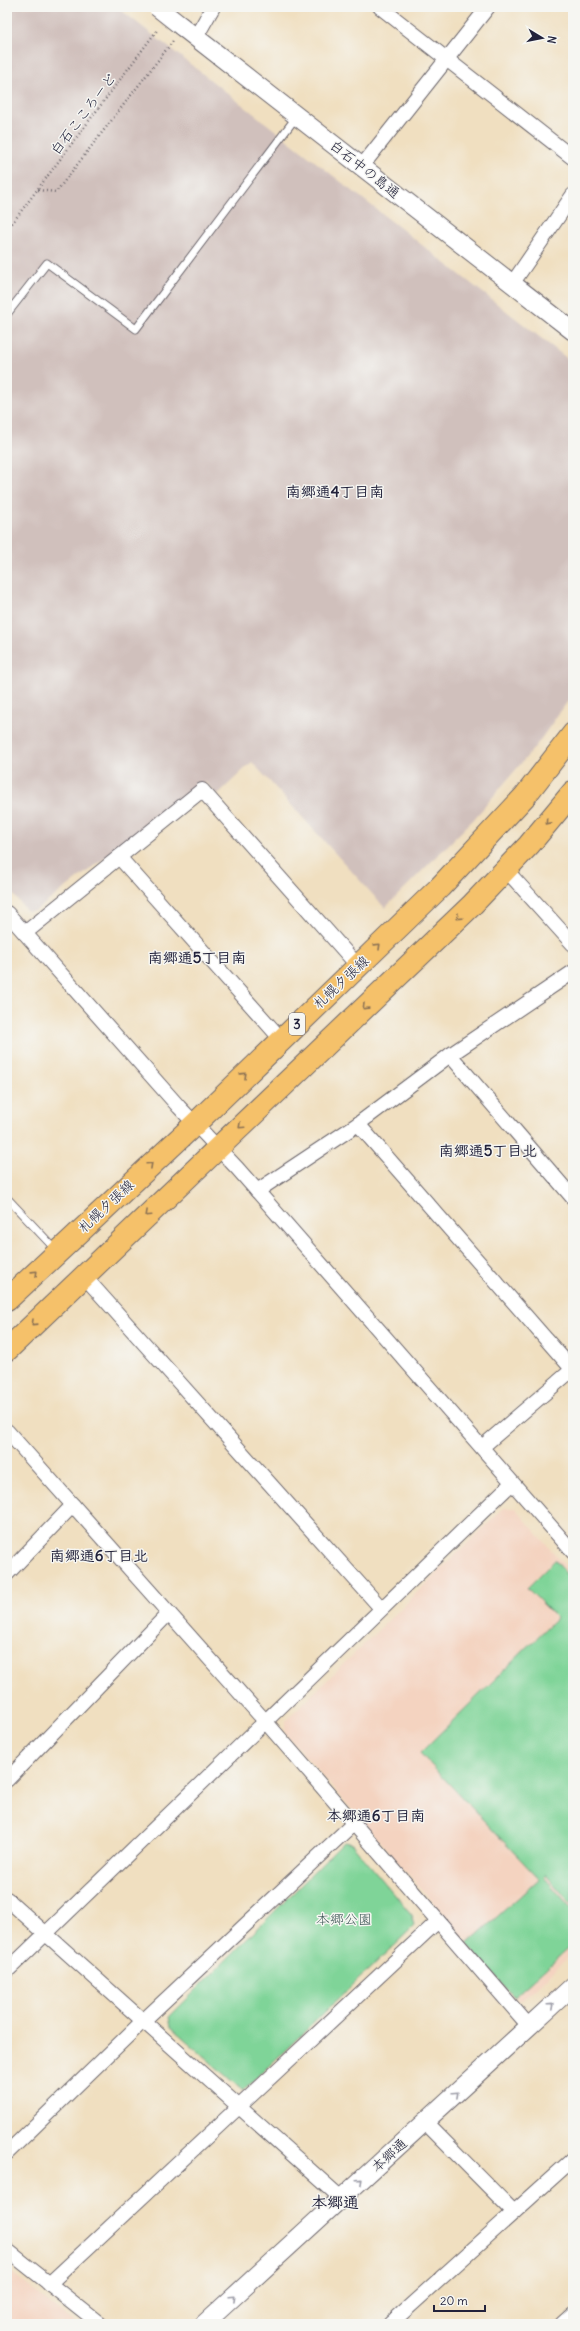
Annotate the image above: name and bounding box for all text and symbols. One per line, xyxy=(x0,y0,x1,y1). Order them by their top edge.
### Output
north arrow xyxy=(522,18,562,58)
text: N xyxy=(544,35,559,45)
street label: 白石こころーど xyxy=(46,70,120,158)
street label: 白石中の島通 xyxy=(326,136,404,202)
district label: 南郷通4丁目南 xyxy=(286,482,384,501)
one-way arrow xyxy=(546,818,553,825)
one-way arrow xyxy=(456,912,464,920)
one-way arrow xyxy=(374,944,381,951)
district label: 南郷通5丁目南 xyxy=(148,948,246,967)
street label: 札幌夕張線 xyxy=(309,952,373,1012)
one-way arrow xyxy=(362,1002,370,1010)
road number: 3 xyxy=(289,1013,305,1035)
one-way arrow xyxy=(239,1072,247,1080)
one-way arrow xyxy=(238,1121,246,1128)
district label: 南郷通5丁目北 xyxy=(439,1141,537,1160)
one-way arrow xyxy=(145,1162,153,1170)
street label: 札幌夕張線 xyxy=(74,1176,138,1236)
one-way arrow xyxy=(145,1209,153,1217)
one-way arrow xyxy=(30,1270,38,1278)
one-way arrow xyxy=(31,1318,39,1326)
district label: 南郷通6丁目北 xyxy=(50,1546,148,1565)
district label: 本郷通6丁目南 xyxy=(327,1806,425,1825)
park label: 本郷公園 xyxy=(316,1910,372,1928)
one-way arrow xyxy=(546,2003,554,2010)
one-way arrow xyxy=(451,2091,458,2098)
street label: 本郷通 xyxy=(367,2134,411,2176)
one-way arrow xyxy=(355,2179,363,2186)
district label: 本郷通 xyxy=(311,2192,359,2212)
scale bar xyxy=(434,2287,485,2313)
text: 20 m xyxy=(440,2293,468,2308)
one-way arrow xyxy=(228,2295,236,2302)

